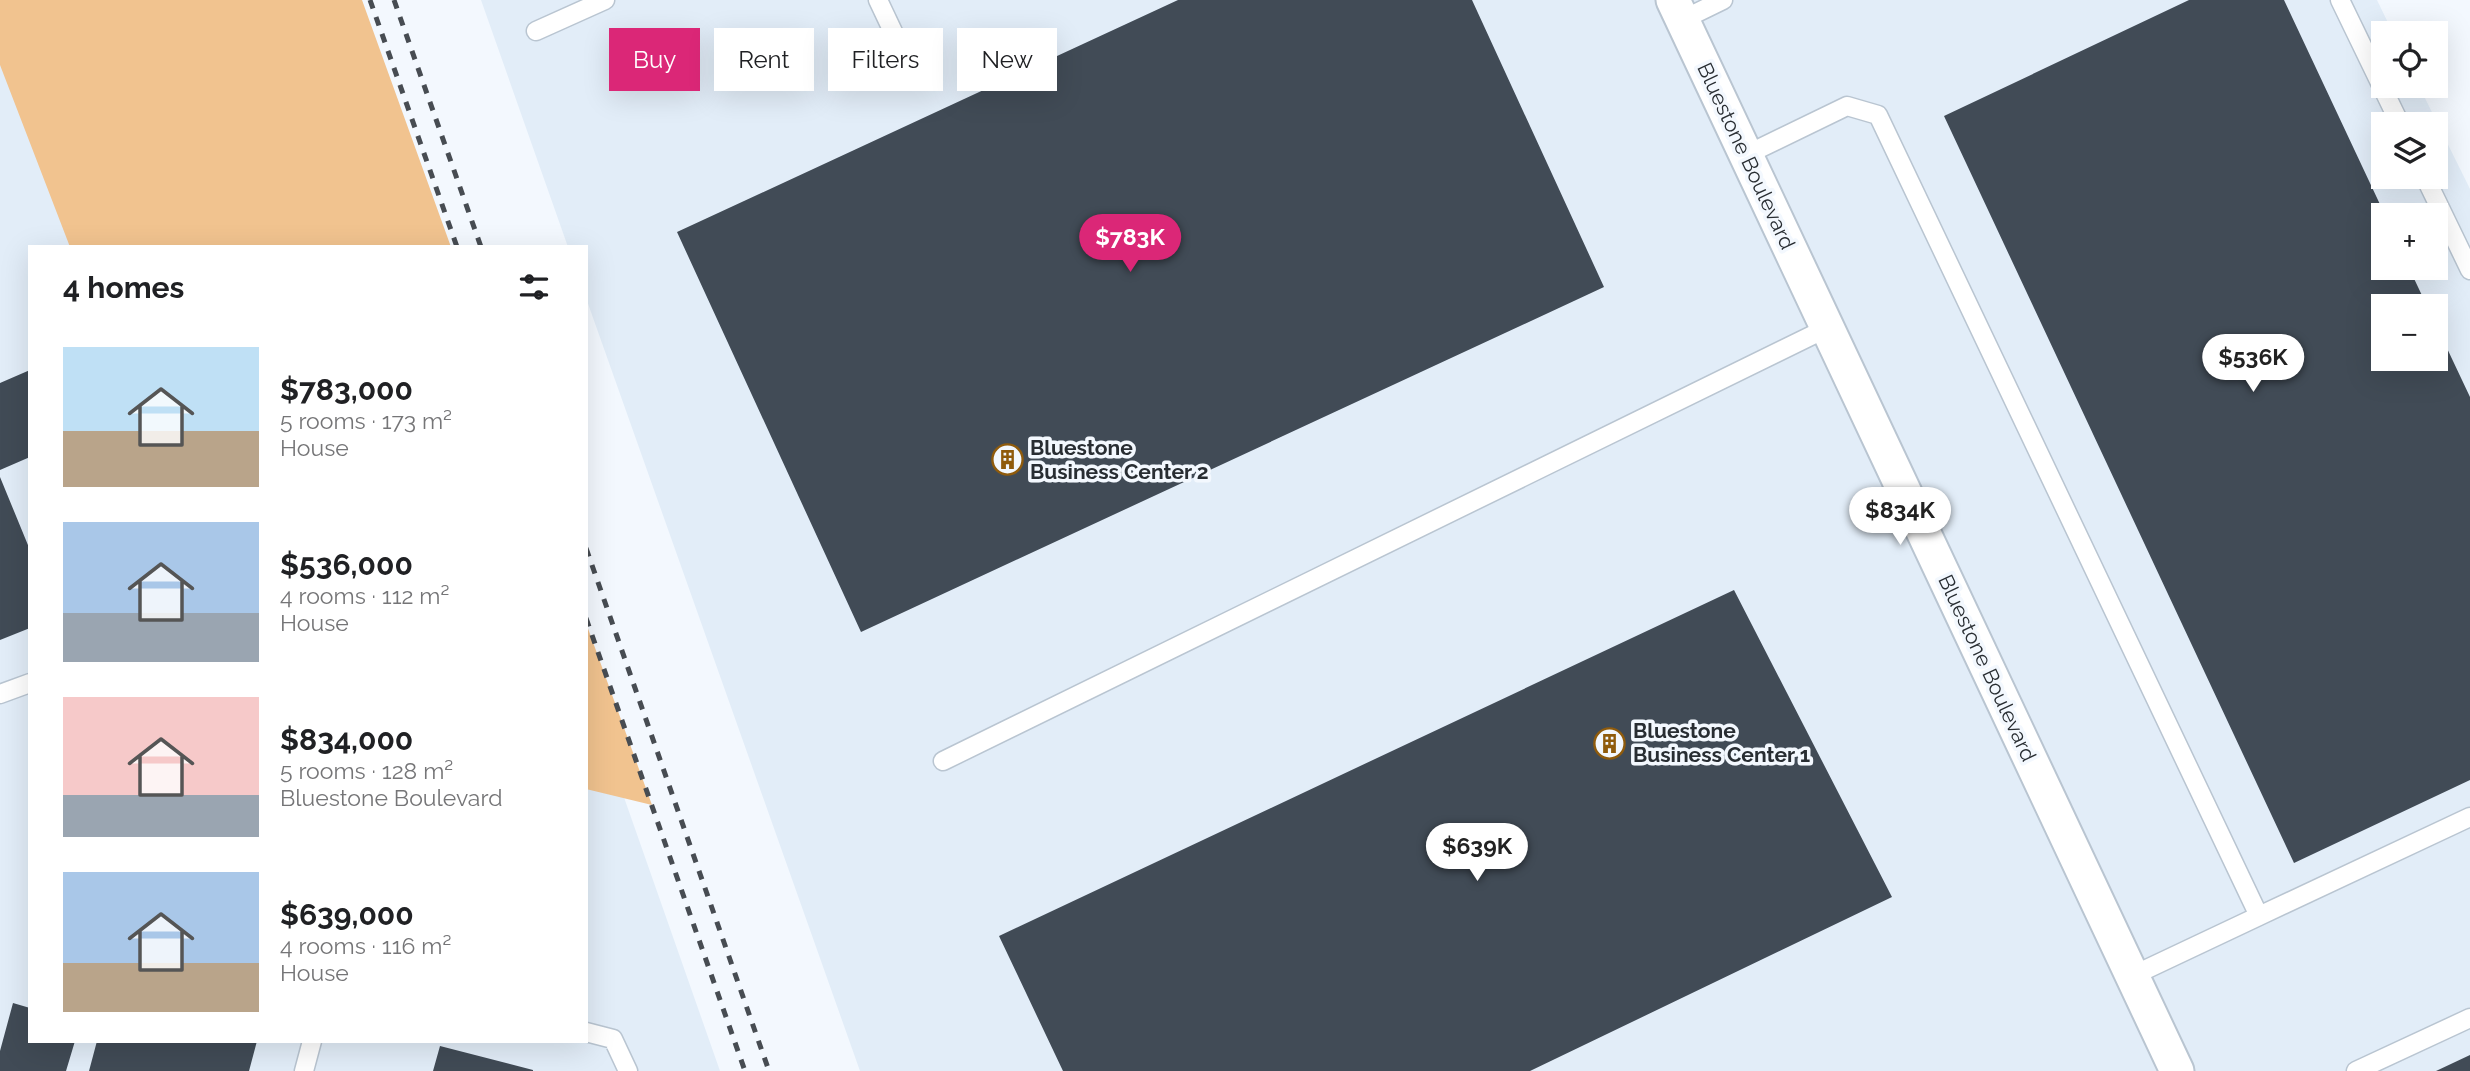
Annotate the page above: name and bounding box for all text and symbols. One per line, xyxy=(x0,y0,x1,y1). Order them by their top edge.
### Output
map controls xyxy=(2371,21,2448,371)
button: locate xyxy=(2371,21,2448,98)
chip: Buy xyxy=(609,28,700,91)
chip: Rent xyxy=(714,28,814,91)
chip: Filters xyxy=(828,28,943,91)
chip: New xyxy=(957,28,1057,91)
street label: Bluestone Boulevard xyxy=(1692,58,1801,253)
button: layers xyxy=(2371,112,2448,189)
button: + xyxy=(2371,203,2448,280)
pin: $783K xyxy=(1081,215,1179,274)
text: $783K xyxy=(1095,223,1165,250)
icon: filters xyxy=(515,268,553,306)
text: 4 homes xyxy=(63,270,184,305)
button: − xyxy=(2371,294,2448,371)
pin: $536K xyxy=(2204,334,2302,394)
text: $536K xyxy=(2218,343,2288,370)
text: $783,000 xyxy=(280,372,413,407)
icon: home xyxy=(119,375,203,459)
text: 5 rooms · 173 m² xyxy=(280,407,452,434)
text: House xyxy=(280,434,349,461)
place label: Bluestone Business Center 2 xyxy=(1030,435,1209,484)
building icon: Bluestone Business Center 2 xyxy=(990,443,1024,477)
pin: $834K xyxy=(1851,488,1949,547)
text: $834K xyxy=(1865,496,1935,523)
text: $536,000 xyxy=(280,547,413,582)
icon: home xyxy=(119,550,203,634)
street label: Bluestone Boulevard xyxy=(1933,570,2042,765)
text: 4 rooms · 112 m² xyxy=(280,582,449,609)
text: House xyxy=(280,609,349,636)
place label: Bluestone Business Center 1 xyxy=(1633,718,1810,767)
text: $834,000 xyxy=(280,722,413,757)
icon: home xyxy=(119,725,203,809)
building icon: Bluestone Business Center 1 xyxy=(1593,726,1627,760)
text: 5 rooms · 128 m² xyxy=(280,757,453,784)
text: Bluestone Boulevard xyxy=(280,784,502,811)
pin: $639K xyxy=(1428,824,1526,883)
text: $639K xyxy=(1442,832,1512,859)
text: $639,000 xyxy=(280,897,414,932)
icon: home xyxy=(119,900,203,984)
text: 4 rooms · 116 m² xyxy=(280,932,451,959)
text: House xyxy=(280,959,349,986)

